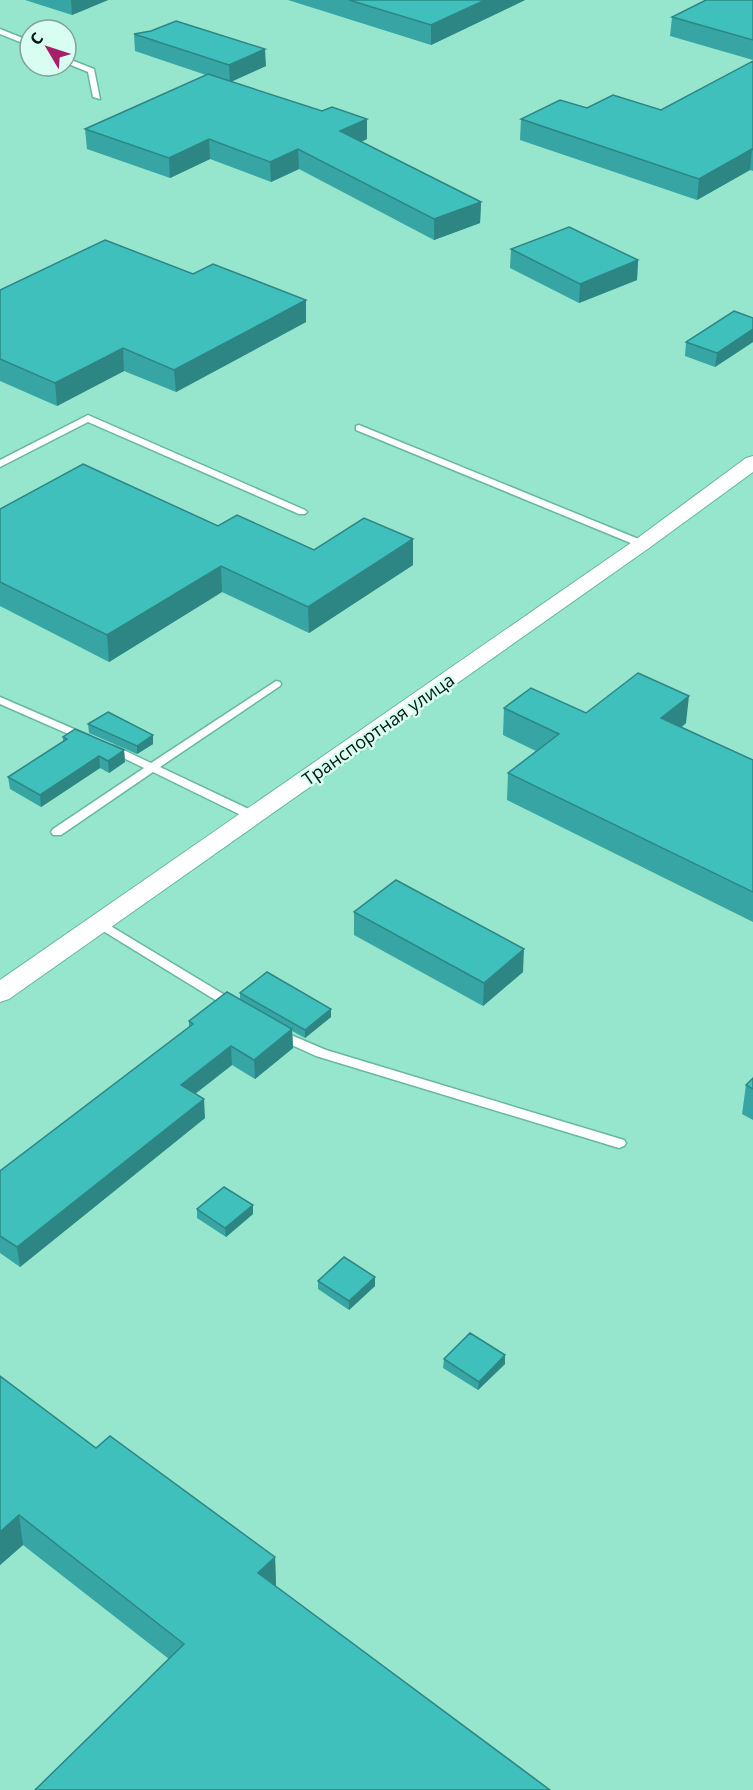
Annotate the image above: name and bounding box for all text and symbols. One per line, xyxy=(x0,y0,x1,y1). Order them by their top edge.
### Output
north arrow xyxy=(18,18,78,78)
text: С xyxy=(25,28,48,49)
street label: Транспортная улица xyxy=(297,667,459,791)

